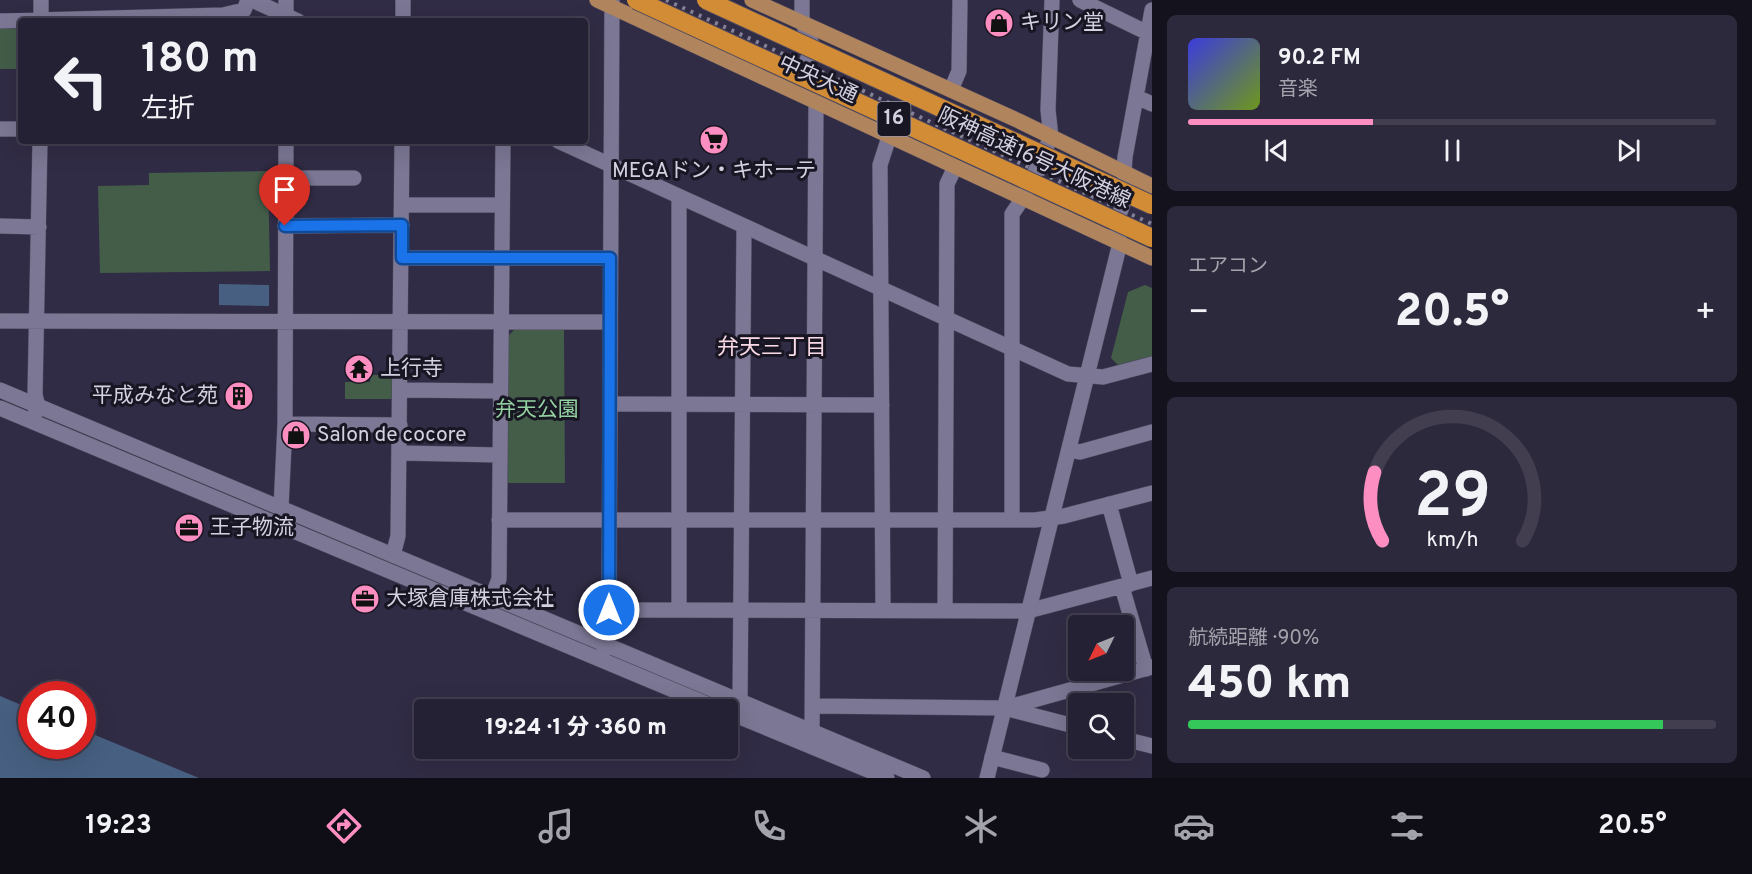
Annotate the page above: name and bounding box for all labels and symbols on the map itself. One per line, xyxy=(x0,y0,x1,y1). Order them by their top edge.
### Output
shop icon: キリン堂 xyxy=(983,7,1015,39)
place label: キリン堂 xyxy=(1020,10,1104,37)
street label: 中央大通 xyxy=(774,50,862,110)
road number: 16 xyxy=(878,102,910,136)
street label: 阪神高速16号大阪港線 xyxy=(933,103,1135,215)
supermarket icon: MEGAドン・キホーテ xyxy=(698,124,730,156)
place label: MEGAドン・キホーテ xyxy=(612,158,816,185)
pin xyxy=(259,164,310,226)
district label: 弁天三丁目 xyxy=(717,335,827,362)
temple icon: 上行寺 xyxy=(343,353,375,385)
place label: 上行寺 xyxy=(380,356,443,383)
building icon: 平成みなと苑 xyxy=(223,380,255,412)
place label: 平成みなと苑 xyxy=(92,383,218,410)
park label: 弁天公園 xyxy=(495,397,579,424)
shop icon: Salon de cocore xyxy=(280,419,312,451)
place label: Salon de cocore xyxy=(317,422,466,449)
office icon: 王子物流 xyxy=(173,512,205,544)
place label: 王子物流 xyxy=(210,515,294,542)
position arrow xyxy=(577,578,641,642)
office icon: 大塚倉庫株式会社 xyxy=(349,583,381,615)
place label: 大塚倉庫株式会社 xyxy=(386,586,554,613)
north arrow xyxy=(1068,615,1134,681)
speed limit sign: 40 xyxy=(18,681,96,759)

